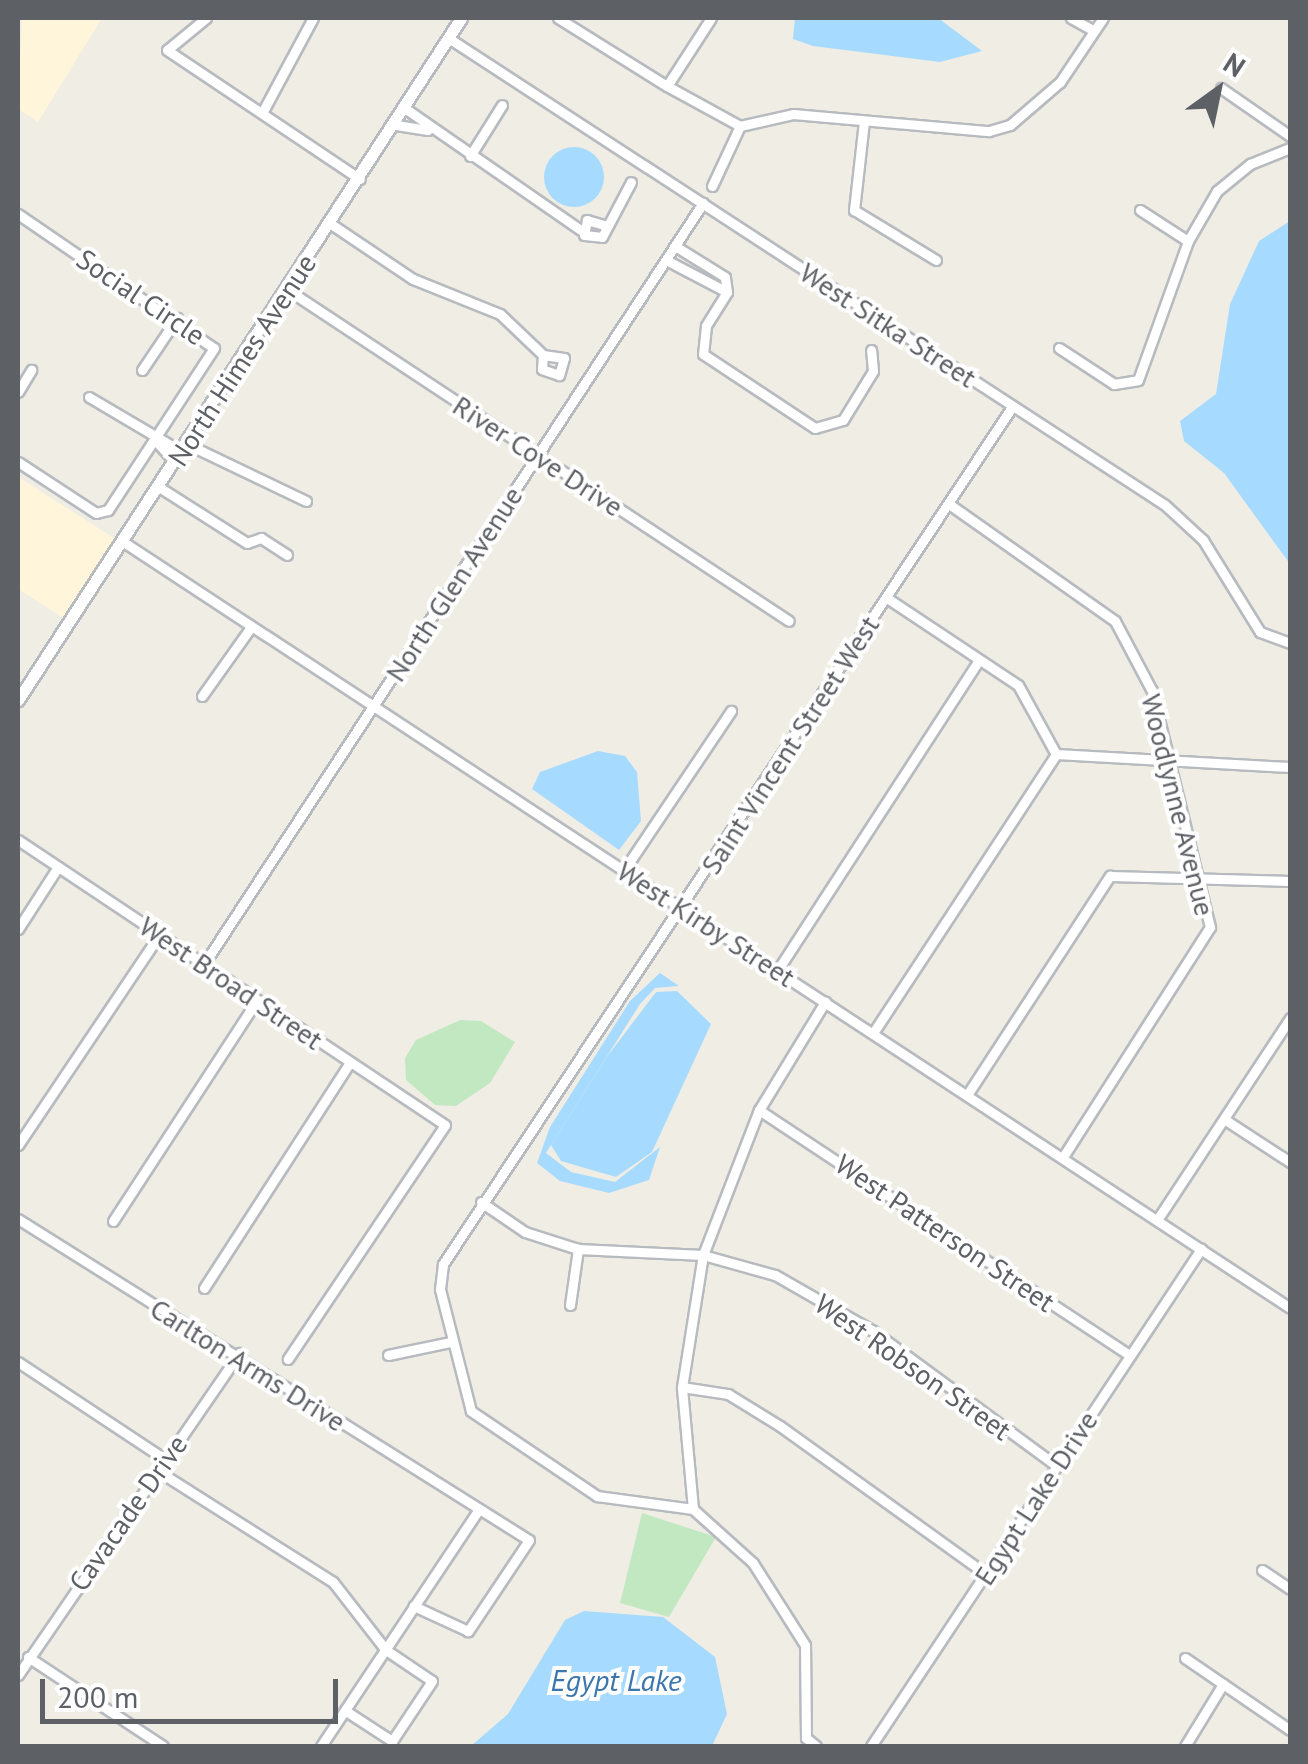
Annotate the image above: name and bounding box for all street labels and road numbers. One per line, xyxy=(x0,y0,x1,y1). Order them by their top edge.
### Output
street label: Social Circle xyxy=(70,242,212,352)
street label: North Himes Avenue xyxy=(161,247,323,473)
street label: West Sitka Street xyxy=(794,256,982,394)
street label: River Cove Drive xyxy=(447,389,629,523)
street label: North Glen Avenue xyxy=(378,480,530,688)
street label: Saint Vincent Street West xyxy=(694,609,886,881)
street label: Woodlynne Avenue xyxy=(1134,690,1222,920)
street label: West Kirby Street xyxy=(611,854,801,994)
street label: West Broad Street xyxy=(133,909,329,1057)
street label: West Patterson Street xyxy=(829,1147,1061,1319)
street label: West Robson Street xyxy=(809,1287,1017,1447)
street label: Carlton Arms Drive xyxy=(144,1291,352,1439)
street label: Egypt Lake Drive xyxy=(967,1405,1105,1591)
street label: Cavacade Drive xyxy=(62,1428,194,1598)

